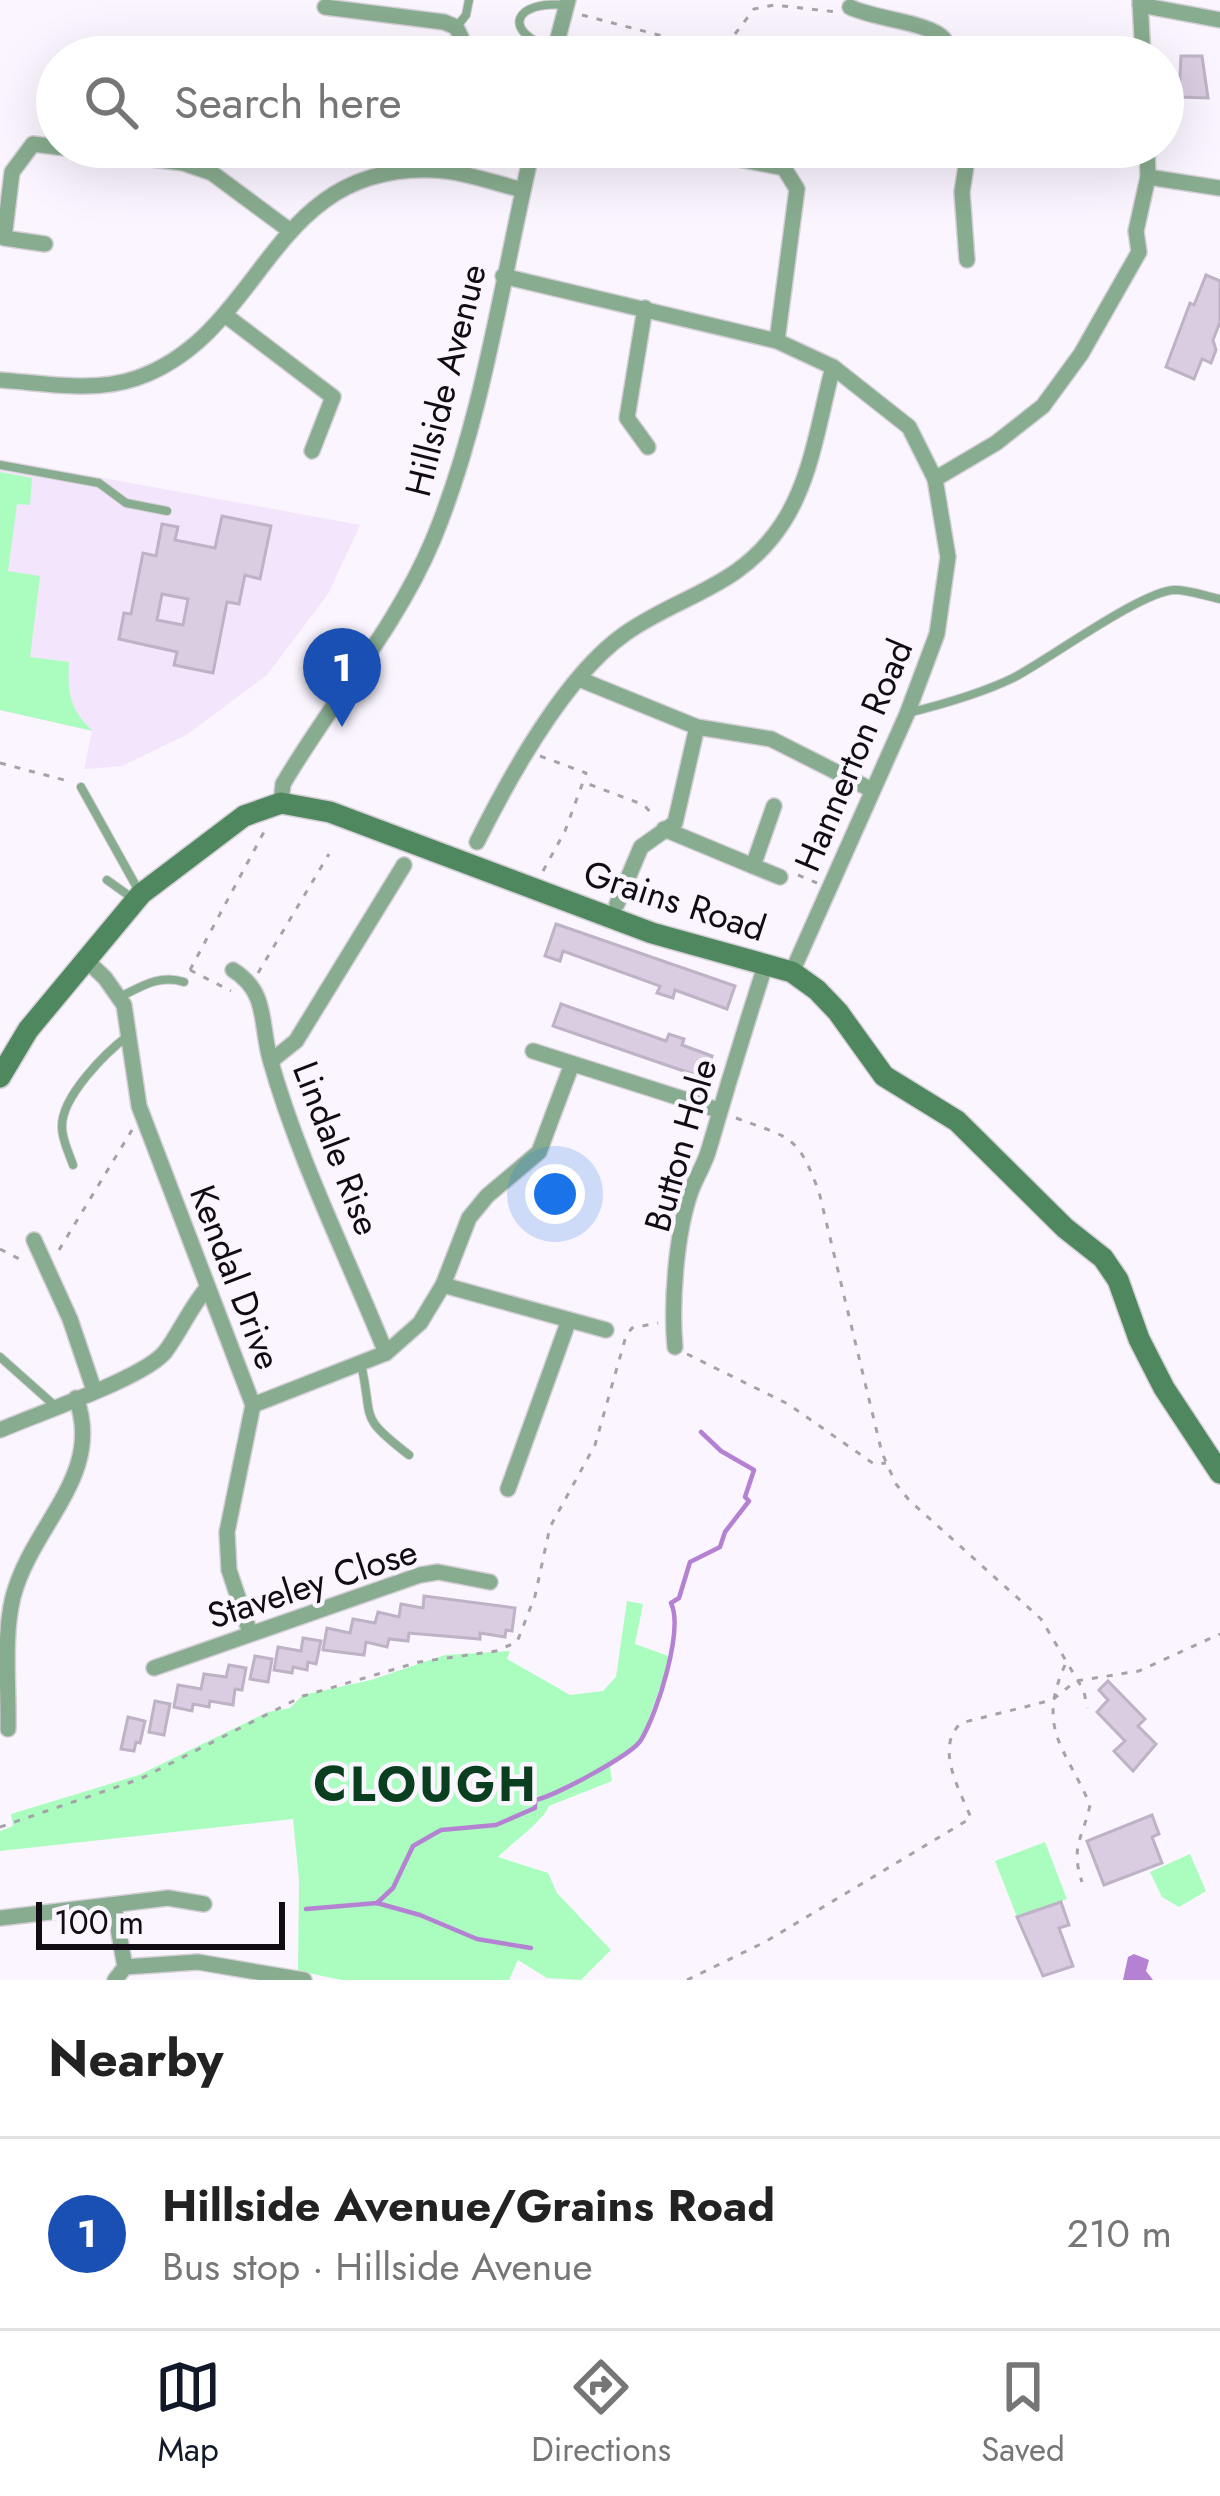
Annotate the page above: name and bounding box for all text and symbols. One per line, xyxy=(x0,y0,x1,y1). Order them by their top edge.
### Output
search box xyxy=(36,36,1184,168)
icon: search xyxy=(78,69,144,135)
text: Search here xyxy=(174,70,402,135)
street label: Hillside Avenue xyxy=(391,258,499,502)
pin: 1 xyxy=(303,628,381,727)
street label: Hannerton Road xyxy=(781,631,925,879)
street label: Grains Road xyxy=(577,846,773,954)
street label: Button Hole xyxy=(630,1052,730,1238)
street label: Lindale Rise xyxy=(280,1054,394,1242)
your location xyxy=(525,1164,585,1224)
street label: Kendal Drive xyxy=(177,1177,295,1377)
street label: Staveley Close xyxy=(200,1525,424,1641)
district label: CLOUGH xyxy=(313,1750,539,1819)
scale bar xyxy=(36,1896,285,1949)
text: 100 m xyxy=(54,1899,144,1946)
text: Nearby xyxy=(48,2021,223,2095)
text: Hillside Avenue/Grains Road xyxy=(162,2173,775,2238)
text: 1 xyxy=(77,2205,97,2262)
text: 210 m xyxy=(1067,2205,1172,2262)
text: Bus stop · Hillside Avenue xyxy=(162,2238,593,2295)
tab: Map xyxy=(155,2354,221,2473)
tab: Directions xyxy=(531,2354,671,2473)
tab: Saved xyxy=(981,2354,1065,2473)

